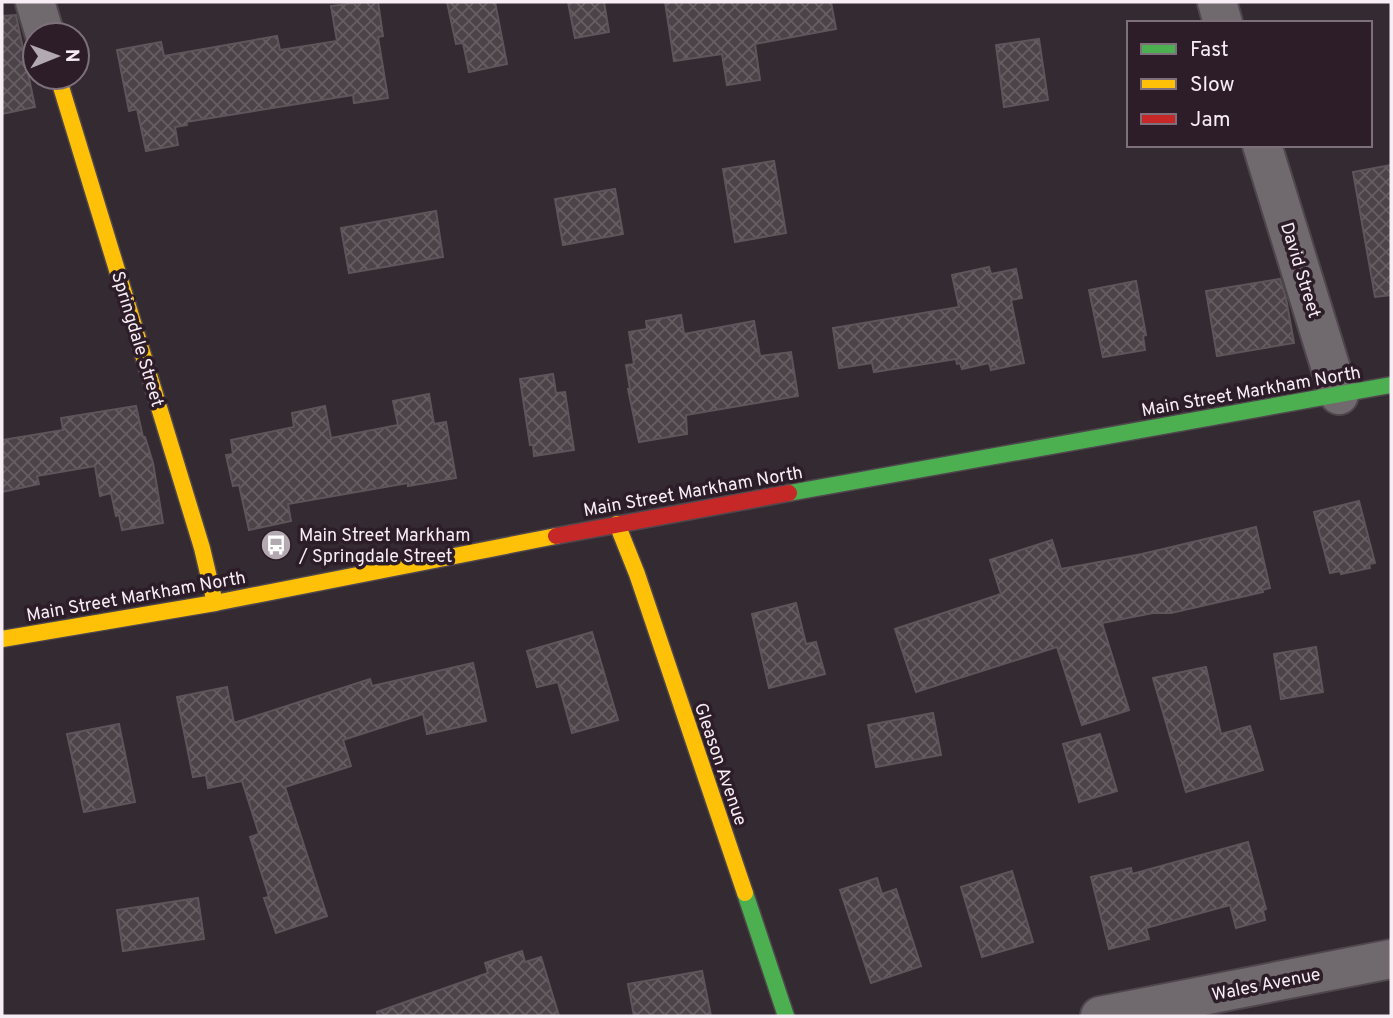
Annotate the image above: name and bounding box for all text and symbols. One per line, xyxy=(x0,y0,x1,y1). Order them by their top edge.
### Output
north arrow xyxy=(21,21,91,91)
legend xyxy=(1127,21,1372,147)
text: Fast xyxy=(1190,37,1229,64)
text: N xyxy=(59,49,83,63)
text: Slow xyxy=(1190,72,1235,99)
text: Jam xyxy=(1190,107,1231,134)
street label: David Street xyxy=(1274,220,1325,321)
street label: Springdale Street xyxy=(105,269,168,410)
street label: Main Street Markham North xyxy=(1140,362,1363,423)
street label: Main Street Markham North xyxy=(582,462,805,523)
place label: Main Street Markham / Springdale Street xyxy=(298,525,470,569)
bus stop icon: Main Street Markham / Springdale Street xyxy=(259,528,293,562)
street label: Main Street Markham North xyxy=(25,567,248,628)
street label: Gleason Avenue xyxy=(688,700,751,829)
street label: Wales Avenue xyxy=(1210,964,1323,1007)

